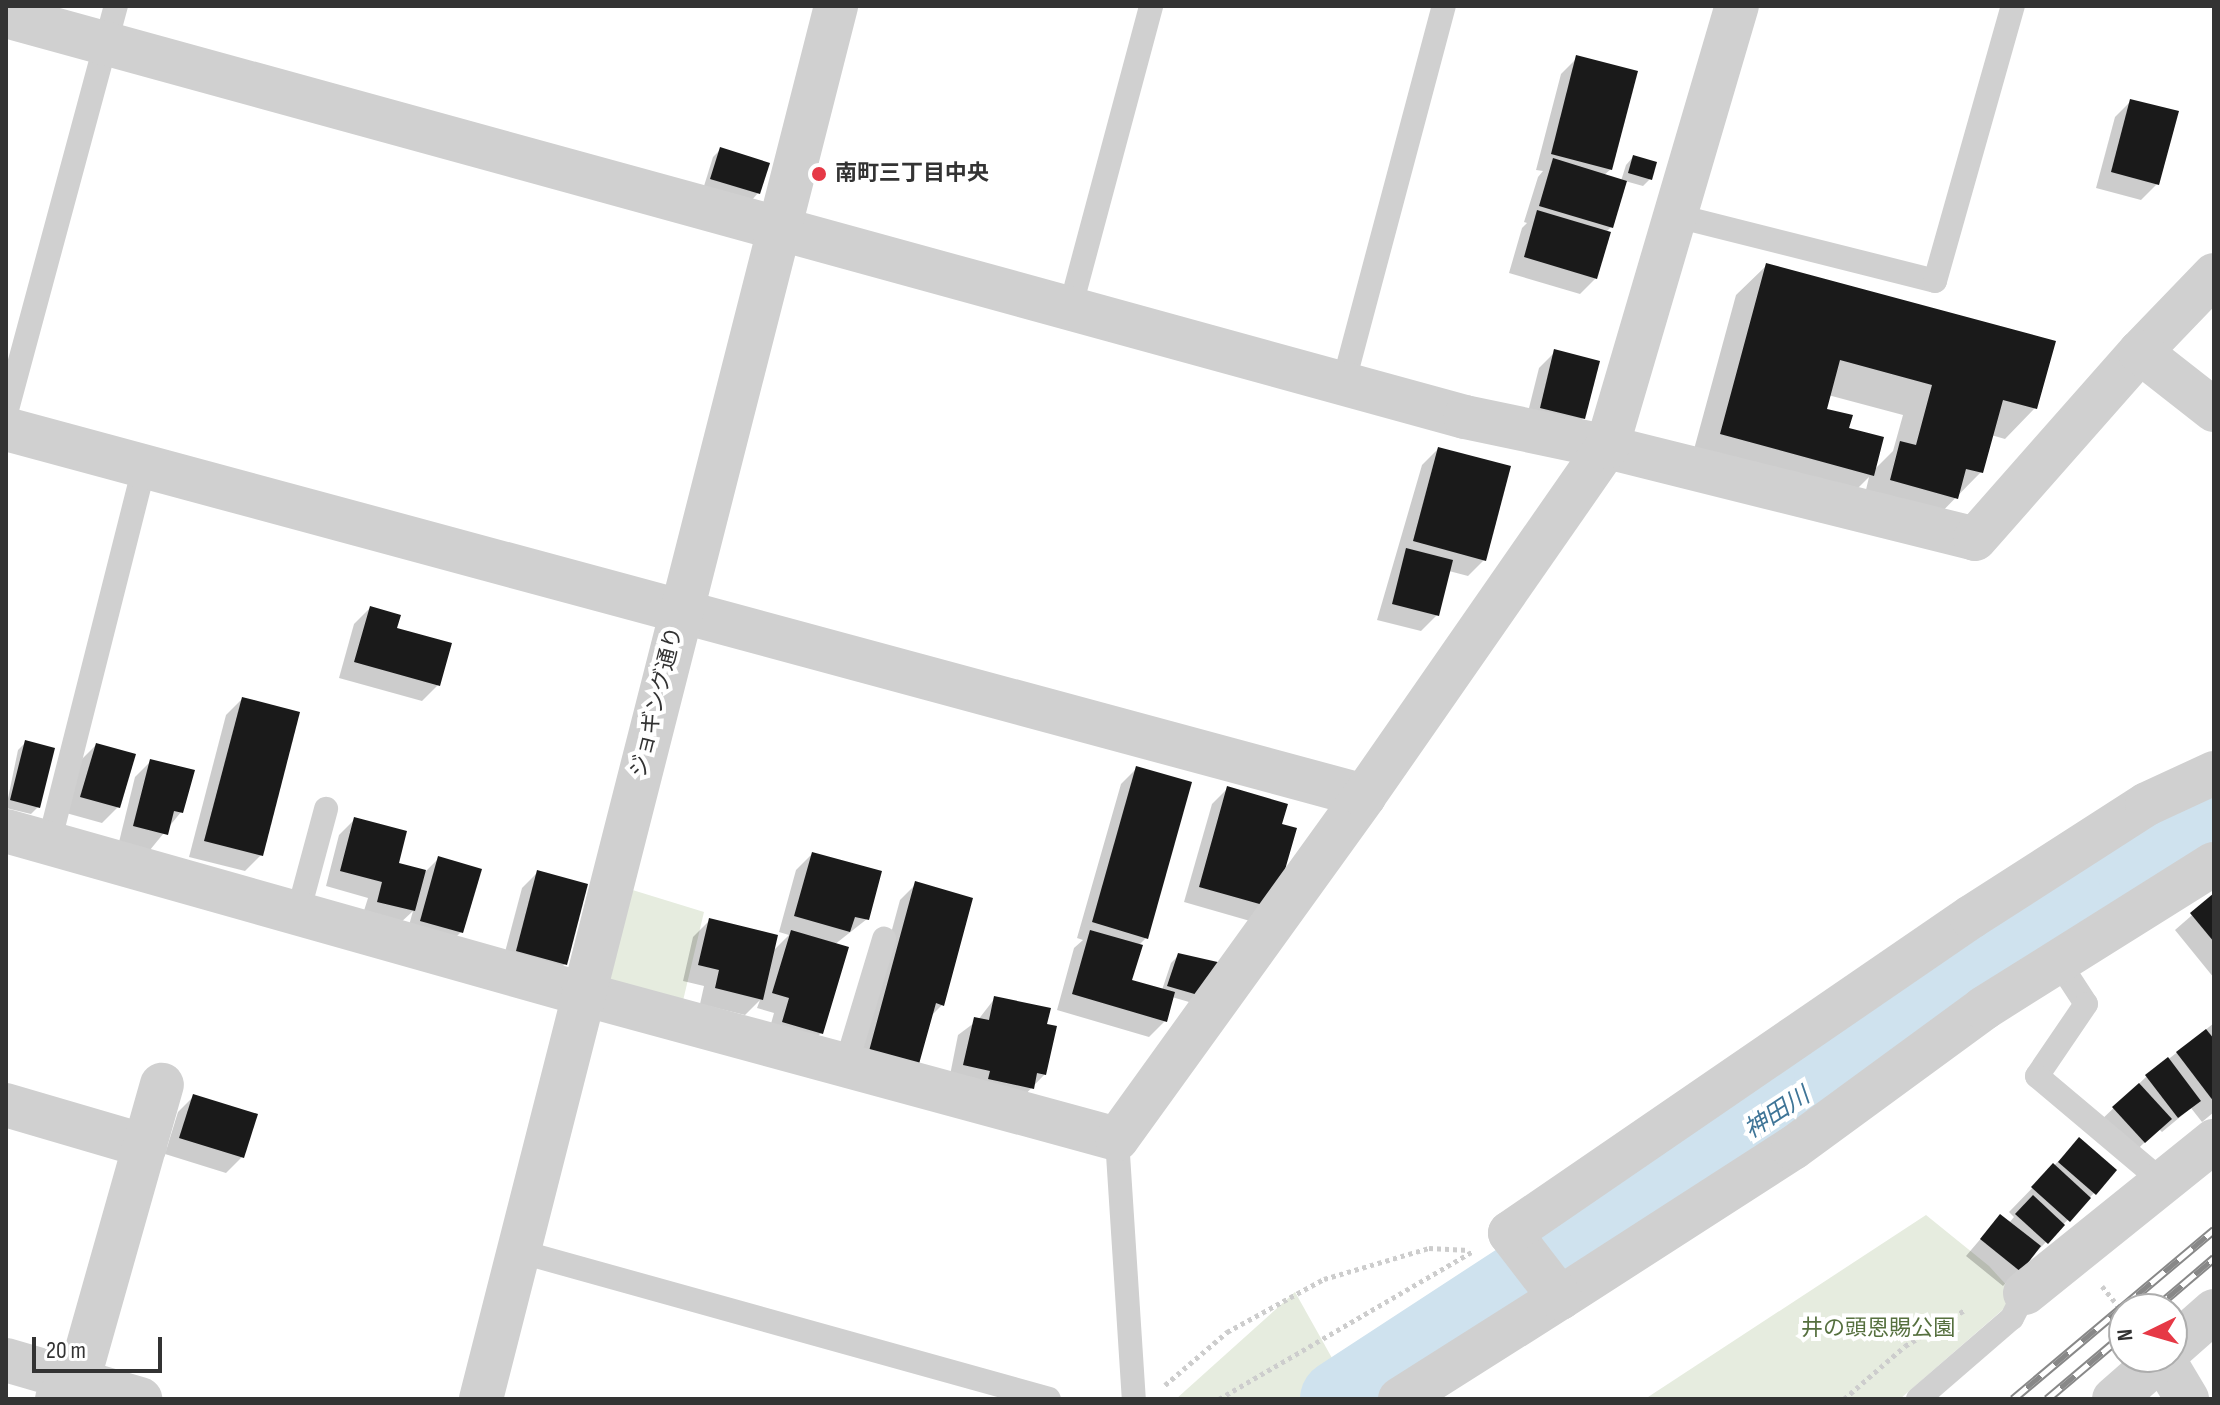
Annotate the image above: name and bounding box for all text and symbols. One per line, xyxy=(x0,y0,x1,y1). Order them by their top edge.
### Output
place label: 南町三丁目中央 xyxy=(835,161,989,187)
marker: 南町三丁目中央 xyxy=(810,165,828,183)
street label: ジョギング通り xyxy=(626,624,688,780)
water label: 神田川 xyxy=(1739,1081,1815,1145)
north arrow xyxy=(2108,1293,2188,1373)
park label: 井の頭恩賜公園 xyxy=(1801,1316,1955,1342)
scale bar xyxy=(36,1321,166,1371)
text: N xyxy=(2112,1328,2140,1342)
text: 20 m xyxy=(46,1336,86,1365)

